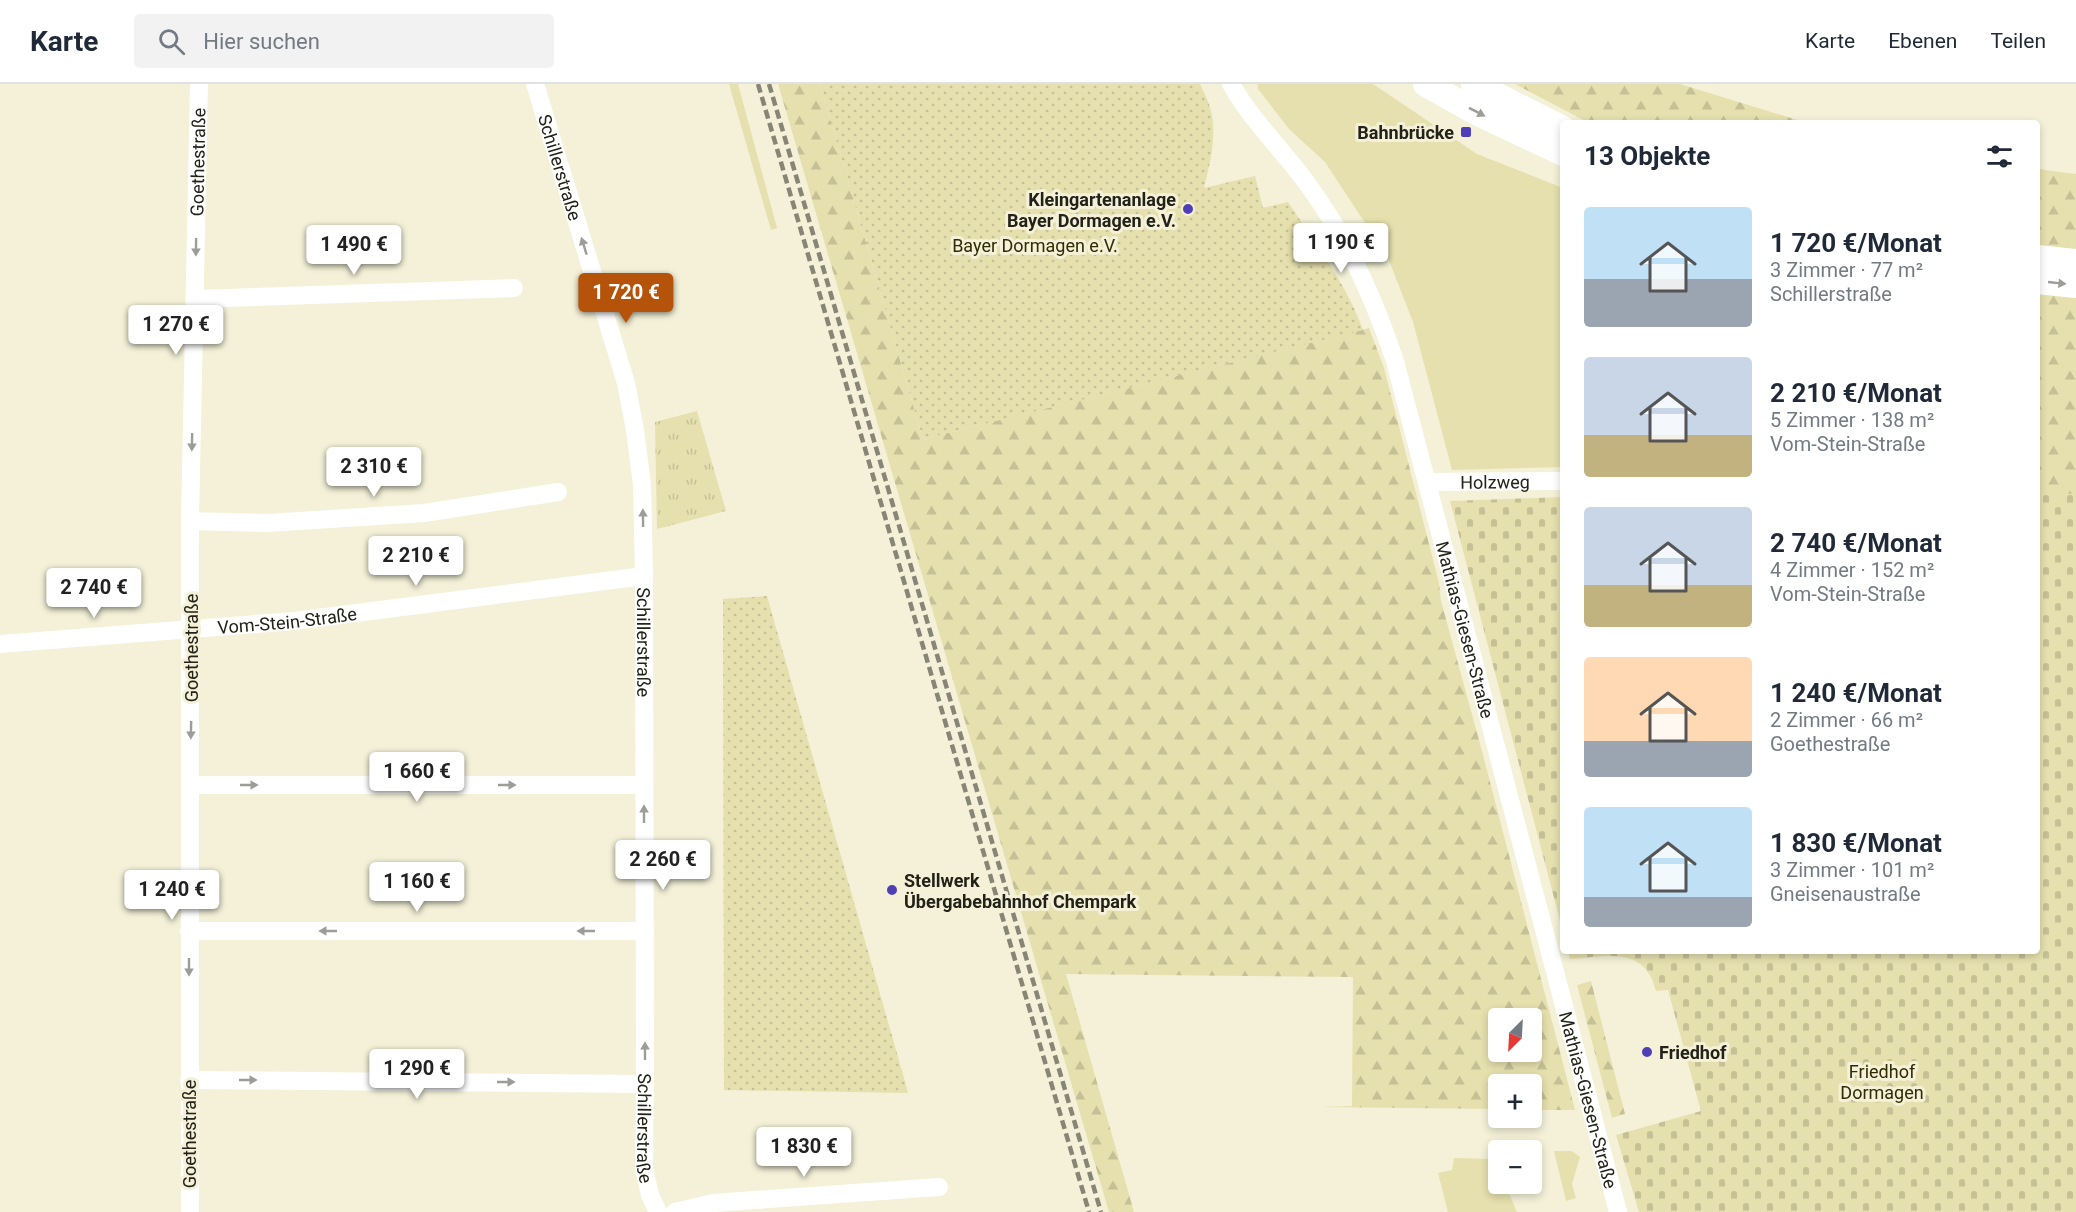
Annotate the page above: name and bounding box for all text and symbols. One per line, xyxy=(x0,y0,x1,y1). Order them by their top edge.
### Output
search box xyxy=(134,14,554,68)
text: Karte xyxy=(30,25,98,58)
icon: search xyxy=(155,25,188,58)
text: Hier suchen xyxy=(203,29,320,54)
text: Karte xyxy=(1805,29,1855,53)
text: Ebenen xyxy=(1888,29,1957,53)
text: Teilen xyxy=(1990,29,2046,53)
one-way arrow xyxy=(1469,107,1486,117)
street label: Goethestraße xyxy=(186,108,209,216)
street label: Schillerstraße xyxy=(534,112,586,223)
place label: Bahnbrücke xyxy=(1357,122,1454,143)
marker: Bahnbrücke xyxy=(1459,125,1473,139)
icon: filters xyxy=(1983,140,2016,173)
text: 13 Objekte xyxy=(1584,141,1710,171)
place label: Kleingartenanlage Bayer Dormagen e.V. xyxy=(1007,189,1176,231)
marker: Kleingartenanlage Bayer Dormagen e.V. xyxy=(1181,202,1195,216)
pin: 1 190 € xyxy=(1286,223,1396,274)
pin: 1 490 € xyxy=(299,225,409,276)
text: 1 720 €/Monat xyxy=(1770,228,1942,258)
text: 1 190 € xyxy=(1307,230,1375,254)
icon: home xyxy=(1632,231,1704,303)
text: 1 490 € xyxy=(320,232,388,256)
park label: Bayer Dormagen e.V. xyxy=(952,235,1118,256)
one-way arrow xyxy=(579,237,588,255)
one-way arrow xyxy=(191,238,200,257)
text: 3 Zimmer · 77 m² xyxy=(1770,258,1923,282)
pin: 1 720 € xyxy=(571,273,681,324)
one-way arrow xyxy=(2047,278,2066,288)
text: 1 720 € xyxy=(592,280,660,304)
text: Schillerstraße xyxy=(1770,282,1892,306)
pin: 1 270 € xyxy=(121,305,231,356)
text: 1 270 € xyxy=(142,312,210,336)
text: 2 210 €/Monat xyxy=(1770,378,1942,408)
icon: home xyxy=(1632,381,1704,453)
text: 5 Zimmer · 138 m² xyxy=(1770,408,1934,432)
text: Vom-Stein-Straße xyxy=(1770,432,1925,456)
one-way arrow xyxy=(187,433,197,452)
pin: 2 310 € xyxy=(319,447,429,498)
text: 2 310 € xyxy=(340,454,408,478)
street label: Holzweg xyxy=(1460,471,1530,492)
one-way arrow xyxy=(638,508,648,527)
text: 2 740 €/Monat xyxy=(1770,528,1942,558)
icon: home xyxy=(1632,531,1704,603)
pin: 2 210 € xyxy=(361,536,471,587)
street label: Mathias-Giesen-Straße xyxy=(1432,539,1499,720)
text: 2 210 € xyxy=(382,543,450,567)
text: 4 Zimmer · 152 m² xyxy=(1770,558,1934,582)
pin: 2 740 € xyxy=(39,568,149,619)
text: 2 740 € xyxy=(60,575,128,599)
text: Vom-Stein-Straße xyxy=(1770,582,1925,606)
street label: Schillerstraße xyxy=(634,587,655,697)
street label: Goethestraße xyxy=(181,594,202,702)
street label: Vom-Stein-Straße xyxy=(217,603,358,637)
text: 1 240 €/Monat xyxy=(1770,678,1942,708)
icon: home xyxy=(1632,681,1704,753)
text: 2 Zimmer · 66 m² xyxy=(1770,708,1923,732)
one-way arrow xyxy=(186,720,196,739)
text: Goethestraße xyxy=(1770,732,1890,756)
pin: 1 660 € xyxy=(362,752,472,803)
text: 1 660 € xyxy=(383,759,451,783)
one-way arrow xyxy=(239,780,258,790)
one-way arrow xyxy=(497,780,516,790)
one-way arrow xyxy=(639,805,649,824)
text: 1 830 €/Monat xyxy=(1770,828,1942,858)
icon: home xyxy=(1632,831,1704,903)
pin: 2 260 € xyxy=(608,840,718,891)
text: 2 260 € xyxy=(629,847,697,871)
text: 3 Zimmer · 101 m² xyxy=(1770,858,1934,882)
pin: 1 160 € xyxy=(362,862,472,913)
text: 1 160 € xyxy=(383,869,451,893)
pin: 1 240 € xyxy=(117,870,227,921)
place label: Stellwerk Übergabebahnhof Chempark xyxy=(904,870,1137,912)
text: 1 240 € xyxy=(138,877,206,901)
text: Gneisenaustraße xyxy=(1770,882,1921,906)
marker: Stellwerk Übergabebahnhof Chempark xyxy=(885,883,899,897)
one-way arrow xyxy=(319,926,338,936)
one-way arrow xyxy=(577,926,596,936)
one-way arrow xyxy=(184,957,194,976)
north arrow xyxy=(1488,1008,1542,1062)
map controls xyxy=(1488,1008,1542,1194)
street label: Mathias-Giesen-Straße xyxy=(1555,1009,1622,1191)
one-way arrow xyxy=(640,1042,650,1061)
place label: Friedhof xyxy=(1659,1042,1727,1063)
marker: Friedhof xyxy=(1640,1045,1654,1059)
pin: 1 290 € xyxy=(362,1049,472,1100)
text: 1 290 € xyxy=(383,1056,451,1080)
park label: Friedhof Dormagen xyxy=(1840,1061,1924,1103)
street label: Schillerstraße xyxy=(633,1073,658,1185)
button: + xyxy=(1488,1074,1542,1128)
one-way arrow xyxy=(238,1075,257,1085)
one-way arrow xyxy=(496,1078,515,1087)
street label: Goethestraße xyxy=(179,1080,200,1188)
pin: 1 830 € xyxy=(749,1127,859,1178)
text: 1 830 € xyxy=(770,1134,838,1158)
button: − xyxy=(1488,1140,1542,1194)

